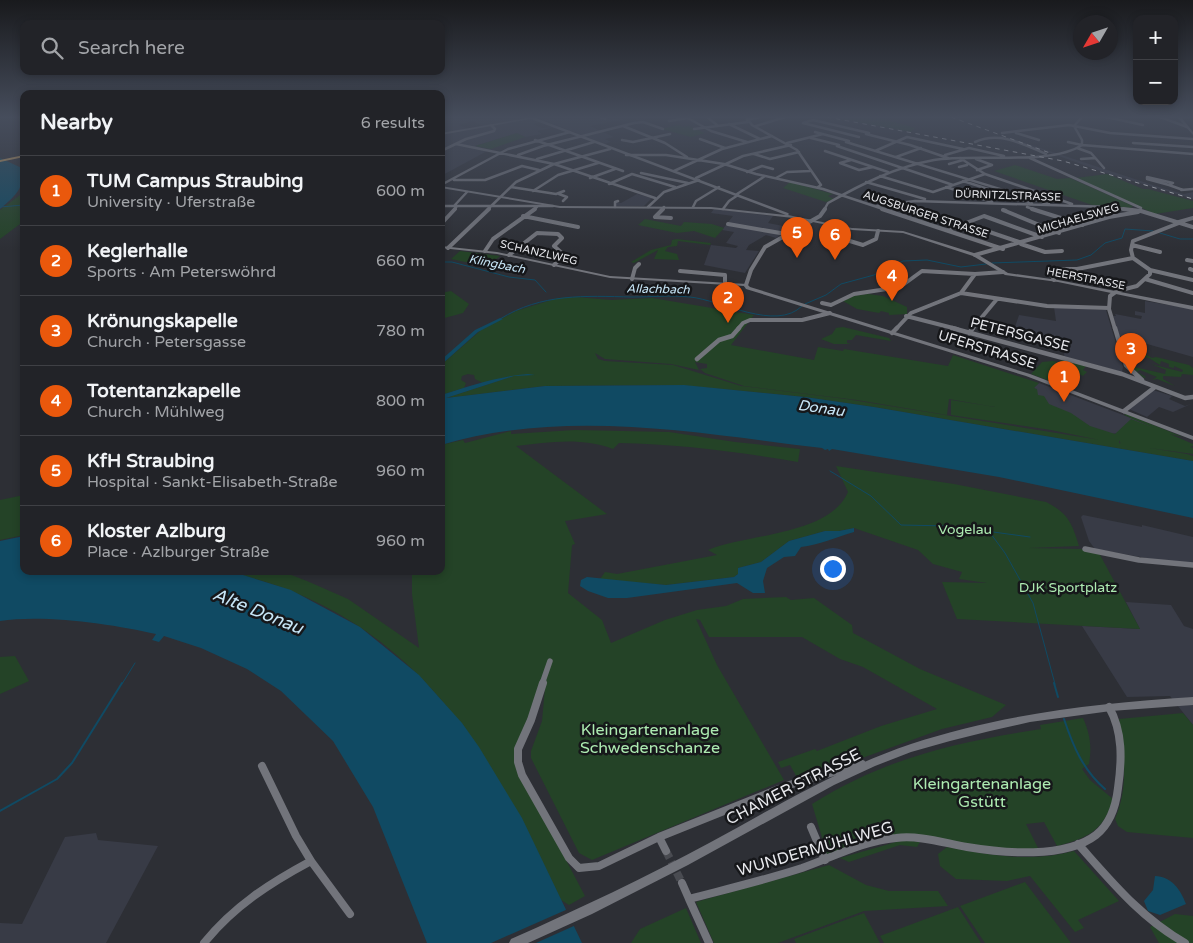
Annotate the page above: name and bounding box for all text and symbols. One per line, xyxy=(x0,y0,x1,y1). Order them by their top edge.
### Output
north arrow xyxy=(1073,15,1118,60)
map controls xyxy=(1133,15,1178,105)
button: + xyxy=(1133,15,1178,60)
search box xyxy=(20,20,445,75)
icon: search xyxy=(38,34,66,62)
text: Search here xyxy=(78,37,185,59)
button: − xyxy=(1133,60,1178,105)
text: Nearby xyxy=(40,110,113,135)
text: 6 results xyxy=(361,113,425,133)
text: TUM Campus Straubing xyxy=(87,170,304,192)
text: 1 xyxy=(51,181,61,201)
text: 600 m xyxy=(376,181,425,201)
street label: DÜRNITZLSTRASSE xyxy=(955,187,1061,204)
street label: AUGSBURGER STRASSE xyxy=(862,188,990,241)
text: University · Uferstraße xyxy=(87,192,255,212)
street label: MICHAELSWEG xyxy=(1036,201,1121,236)
pin: 5 xyxy=(781,217,813,258)
pin: 6 xyxy=(819,219,851,260)
street label: SCHANZLWEG xyxy=(499,237,579,268)
text: Keglerhalle xyxy=(87,240,188,262)
text: 2 xyxy=(51,251,61,271)
text: 660 m xyxy=(376,251,425,271)
water label: Klingbach xyxy=(468,252,527,276)
pin: 4 xyxy=(876,260,908,301)
text: Sports · Am Peterswöhrd xyxy=(87,262,276,282)
street label: HEERSTRASSE xyxy=(1045,264,1126,292)
water label: Allachbach xyxy=(626,281,690,297)
pin: 2 xyxy=(712,282,744,323)
text: Krönungskapelle xyxy=(87,310,238,332)
street label: PETERSGASSE xyxy=(969,314,1071,355)
text: 3 xyxy=(51,321,61,341)
text: 780 m xyxy=(376,321,425,341)
street label: UFERSTRASSE xyxy=(936,327,1038,372)
text: Church · Petersgasse xyxy=(87,332,246,352)
pin: 3 xyxy=(1115,333,1147,374)
pin: 1 xyxy=(1048,361,1080,402)
text: Totentanzkapelle xyxy=(87,380,241,402)
text: 4 xyxy=(51,391,61,411)
text: 800 m xyxy=(376,391,425,411)
water label: Donau xyxy=(797,396,846,420)
text: Church · Mühlweg xyxy=(87,402,225,422)
text: KfH Straubing xyxy=(87,450,215,472)
text: 5 xyxy=(51,461,61,481)
text: 960 m xyxy=(376,461,425,481)
text: Hospital · Sankt-Elisabeth-Straße xyxy=(87,472,337,492)
text: Kloster Azlburg xyxy=(87,520,226,542)
park label: Vogelau xyxy=(938,521,992,538)
text: 6 xyxy=(51,531,61,551)
text: 960 m xyxy=(376,531,425,551)
text: Place · Azlburger Straße xyxy=(87,542,269,562)
your location xyxy=(820,556,846,582)
park label: DJK Sportplatz xyxy=(1019,579,1117,596)
water label: Alte Donau xyxy=(210,583,307,639)
park label: Kleingartenanlage Schwedenschanze xyxy=(580,720,720,758)
street label: CHAMER STRASSE xyxy=(723,744,864,830)
park label: Kleingartenanlage Gstütt xyxy=(913,774,1051,812)
street label: WUNDERMÜHLWEG xyxy=(735,817,896,881)

